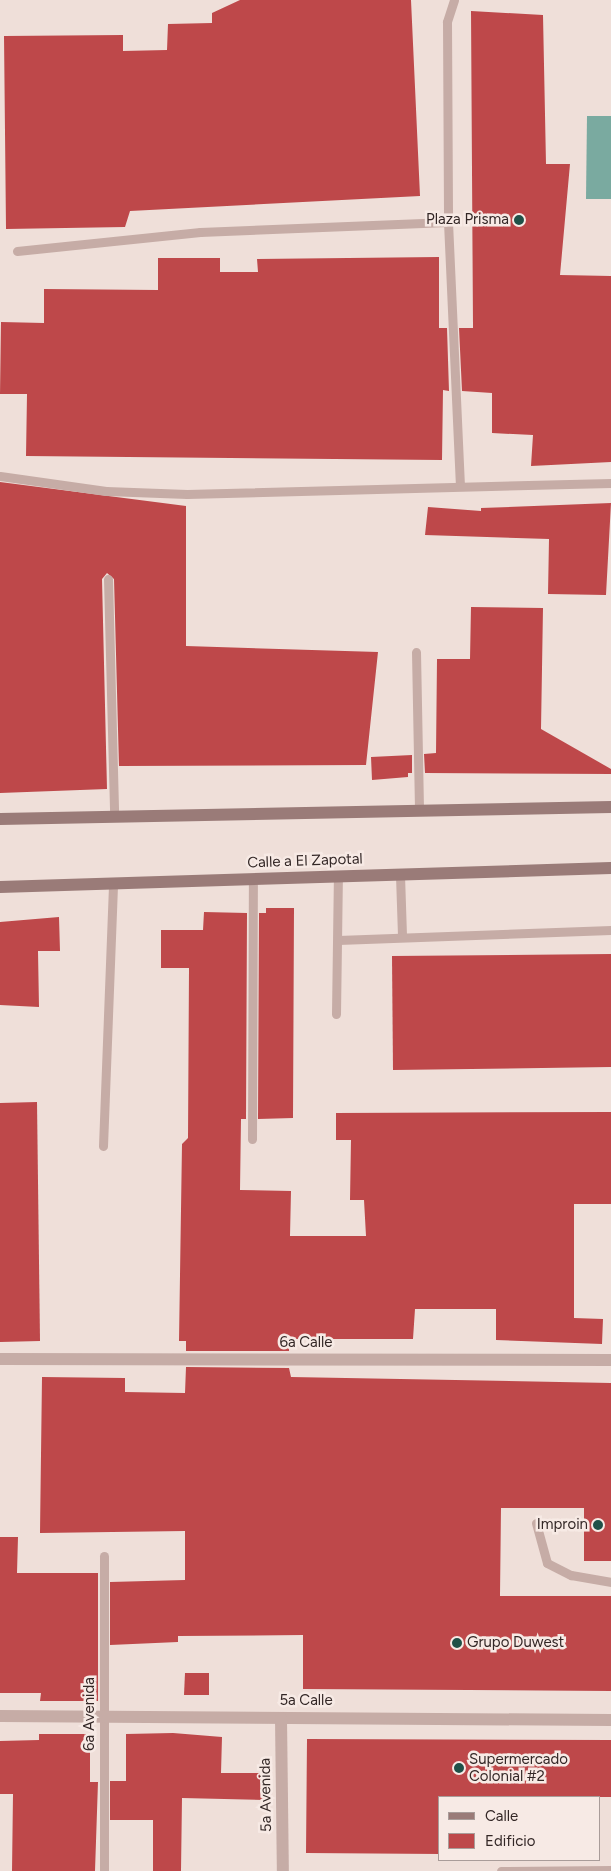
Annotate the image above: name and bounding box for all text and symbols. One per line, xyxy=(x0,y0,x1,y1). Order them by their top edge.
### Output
place label: Plaza Prisma xyxy=(426,211,509,229)
marker: Plaza Prisma xyxy=(513,214,525,226)
street label: Calle a El Zapotal xyxy=(247,850,363,872)
street label: 6a Calle xyxy=(279,1334,333,1352)
place label: Improin xyxy=(537,1516,588,1534)
marker: Improin xyxy=(592,1519,604,1531)
place label: Grupo Duwest xyxy=(467,1634,564,1652)
marker: Grupo Duwest xyxy=(451,1637,463,1649)
street label: 6a Avenida xyxy=(81,1677,99,1751)
street label: 5a Calle xyxy=(279,1692,333,1710)
place label: Supermercado Colonial #2 xyxy=(469,1750,568,1785)
street label: 5a Avenida xyxy=(256,1758,276,1832)
marker: Supermercado Colonial #2 xyxy=(453,1762,465,1774)
legend xyxy=(438,1796,601,1861)
text: Calle xyxy=(485,1807,518,1825)
text: Edificio xyxy=(485,1832,535,1850)

